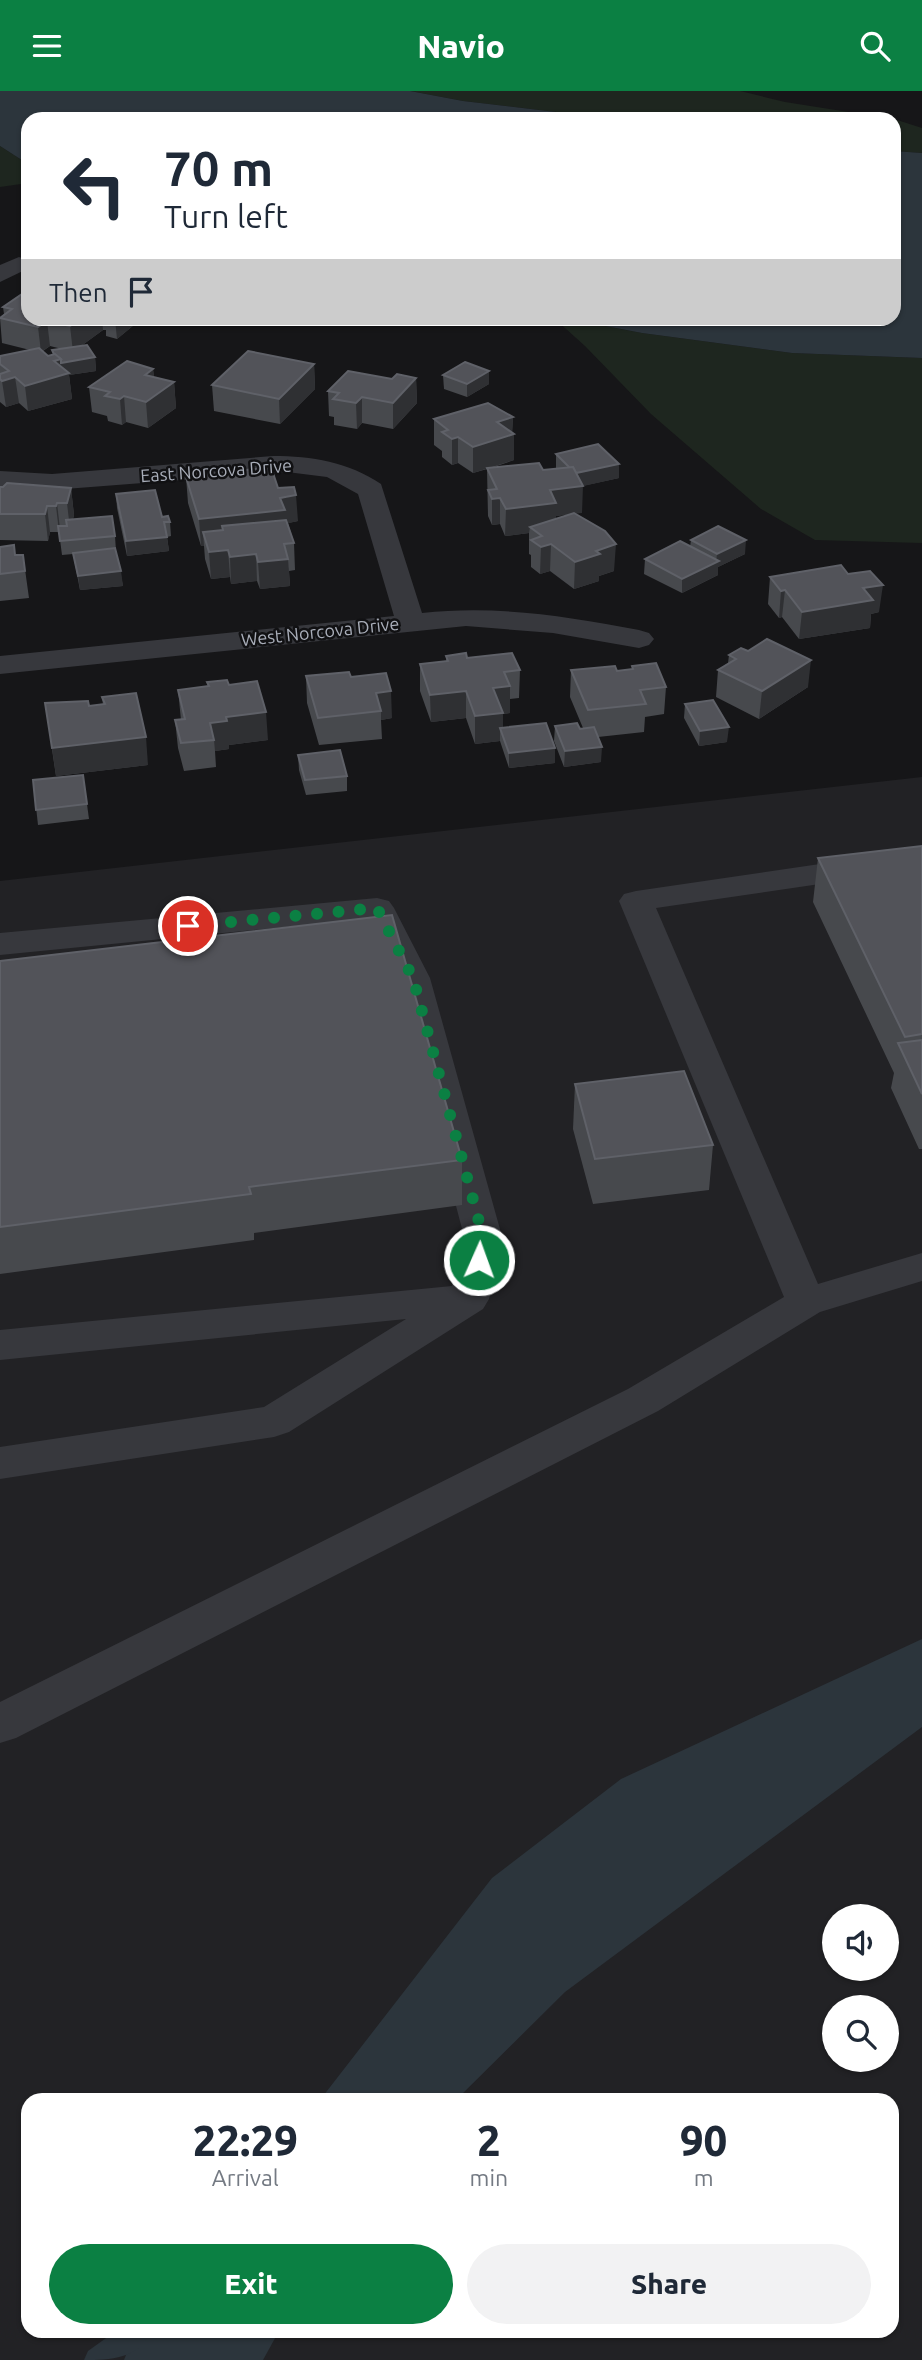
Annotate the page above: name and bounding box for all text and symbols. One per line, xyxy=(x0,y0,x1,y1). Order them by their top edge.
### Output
icon: menu xyxy=(28,27,66,65)
icon: search xyxy=(856,27,894,65)
text: Navio xyxy=(417,28,505,64)
icon: left xyxy=(49,140,140,231)
text: 70 m xyxy=(164,140,273,195)
text: Turn left xyxy=(164,198,288,234)
icon: arrive xyxy=(122,273,160,311)
text: Then xyxy=(49,278,108,307)
street label: East Norcova Drive xyxy=(139,455,293,485)
street label: West Norcova Drive xyxy=(240,613,400,649)
pin xyxy=(158,896,218,956)
icon: arrive xyxy=(169,907,207,945)
position arrow xyxy=(442,1223,516,1297)
map controls xyxy=(822,1904,899,2072)
button: sound xyxy=(822,1904,899,1981)
button: search xyxy=(822,1995,899,2072)
text: 22:29 xyxy=(193,2117,298,2164)
text: 2 xyxy=(477,2117,501,2164)
text: 90 xyxy=(680,2117,727,2164)
text: Arrival xyxy=(212,2165,279,2190)
text: min xyxy=(470,2165,508,2190)
text: m xyxy=(694,2165,714,2190)
button: Exit xyxy=(49,2244,453,2324)
button: Share xyxy=(467,2244,871,2324)

